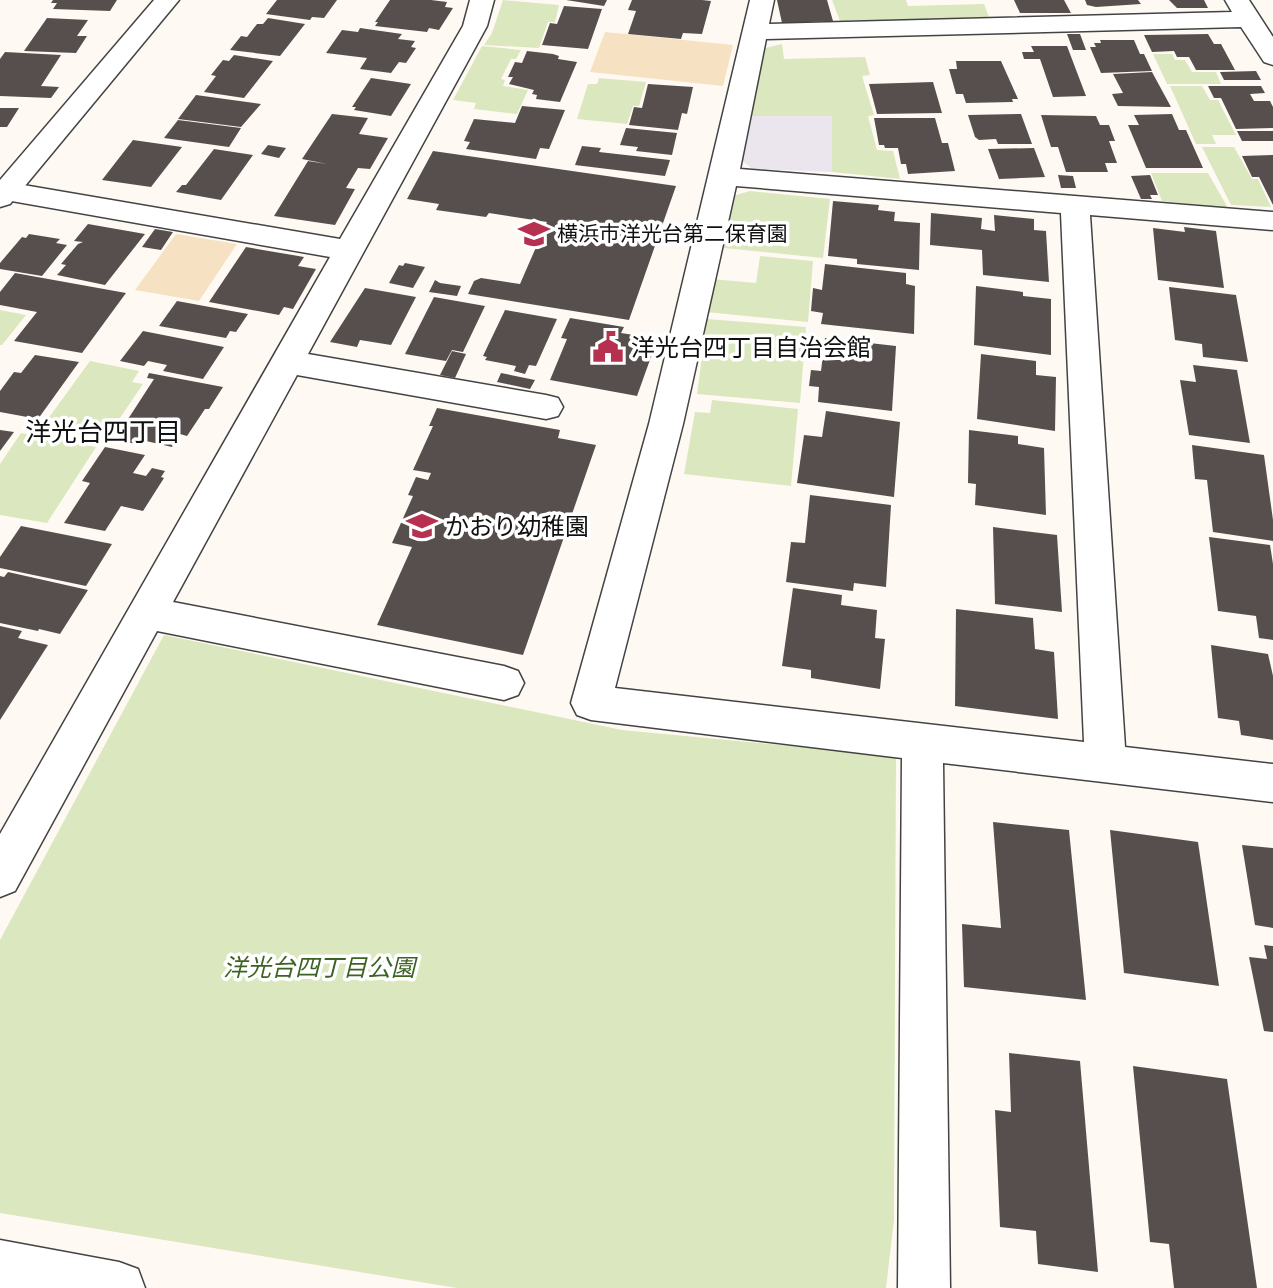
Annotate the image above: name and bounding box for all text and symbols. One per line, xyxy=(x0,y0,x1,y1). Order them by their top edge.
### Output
school or university icon: 横浜市洋光台第二保育園 xyxy=(517,217,551,251)
place label: 横浜市洋光台第二保育園 xyxy=(557,222,788,246)
public building icon: 洋光台四丁目自治会館 xyxy=(591,330,625,364)
place label: 洋光台四丁目自治会館 xyxy=(631,334,871,361)
district label: 洋光台四丁目 xyxy=(25,418,181,447)
school or university icon: かおり幼稚園 xyxy=(405,509,439,543)
place label: かおり幼稚園 xyxy=(445,513,589,540)
park label: 洋光台四丁目公園 xyxy=(223,954,418,981)

